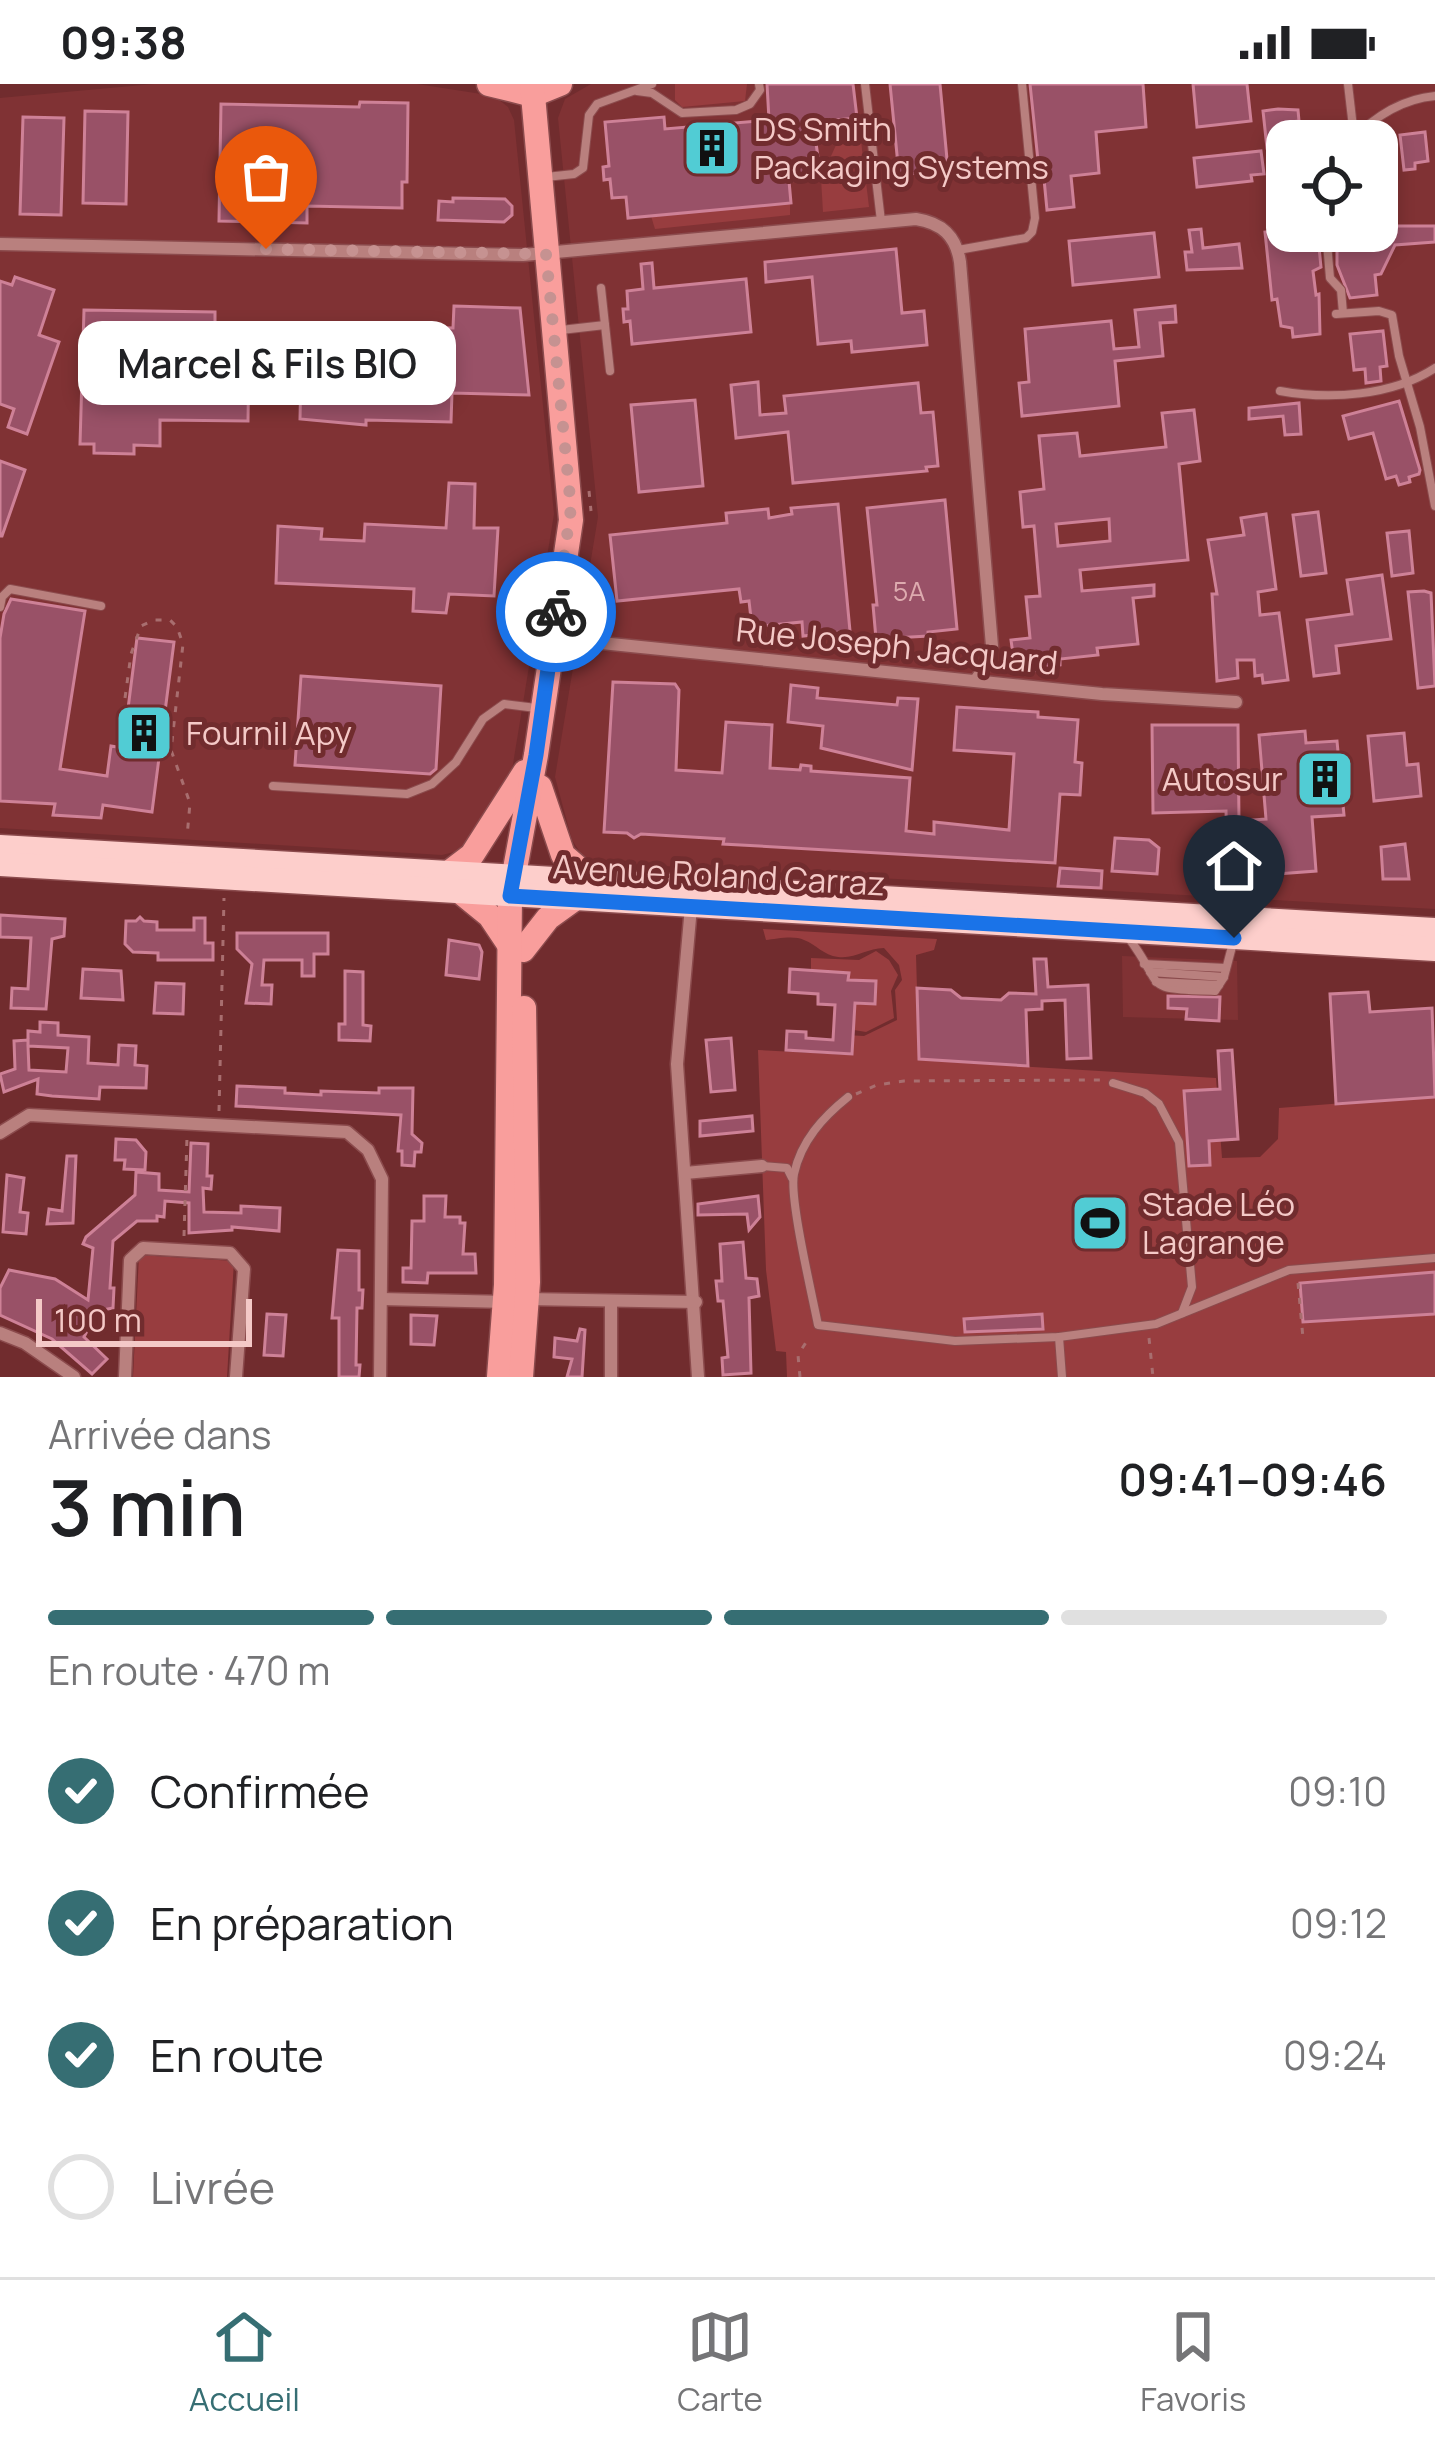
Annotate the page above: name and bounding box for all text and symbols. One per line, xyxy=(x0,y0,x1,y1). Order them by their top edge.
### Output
text: 09:38 xyxy=(60,11,187,73)
place label: DS Smith Packaging Systems xyxy=(754,106,1049,189)
building icon: DS Smith Packaging Systems xyxy=(681,117,743,179)
map controls xyxy=(1266,120,1398,252)
button: locate xyxy=(1266,120,1398,252)
pin xyxy=(215,126,317,249)
icon: bag xyxy=(233,144,299,210)
callout: Marcel & Fils BIO xyxy=(77,321,455,405)
text: Marcel & Fils BIO xyxy=(117,336,417,390)
courier xyxy=(496,552,616,672)
house number: 5A xyxy=(893,572,925,609)
icon: bike xyxy=(523,579,589,645)
street label: Rue Joseph Jacquard xyxy=(734,606,1060,685)
building icon: Fournil Apy xyxy=(113,702,175,764)
place label: Fournil Apy xyxy=(186,710,352,755)
building icon: Autosur xyxy=(1294,748,1356,810)
place label: Autosur xyxy=(1162,756,1283,801)
pin xyxy=(1183,815,1285,938)
icon: home xyxy=(1201,833,1267,899)
street label: Avenue Roland Carraz xyxy=(552,843,886,906)
place label: Stade Léo Lagrange xyxy=(1142,1181,1295,1264)
sports icon: Stade Léo Lagrange xyxy=(1069,1192,1131,1254)
scale bar xyxy=(36,1293,252,1346)
text: 100 m xyxy=(54,1297,142,1342)
text: Arrivée dans xyxy=(48,1407,272,1461)
text: 09:41–09:46 xyxy=(1118,1448,1387,1510)
text: 3 min xyxy=(48,1453,246,1559)
text: En route · 470 m xyxy=(48,1643,330,1697)
icon: check xyxy=(48,1758,114,1824)
text: Confirmée xyxy=(150,1760,370,1822)
text: 09:10 xyxy=(1288,1764,1387,1818)
icon: check xyxy=(48,1890,114,1956)
text: En préparation xyxy=(150,1892,454,1954)
text: 09:12 xyxy=(1290,1896,1387,1950)
icon: check xyxy=(48,2022,114,2088)
text: En route xyxy=(150,2024,324,2086)
text: 09:24 xyxy=(1283,2028,1387,2082)
text: Livrée xyxy=(150,2156,275,2218)
tab: Accueil xyxy=(189,2304,300,2421)
tab: Carte xyxy=(677,2304,763,2421)
tab: Favoris xyxy=(1140,2304,1246,2421)

